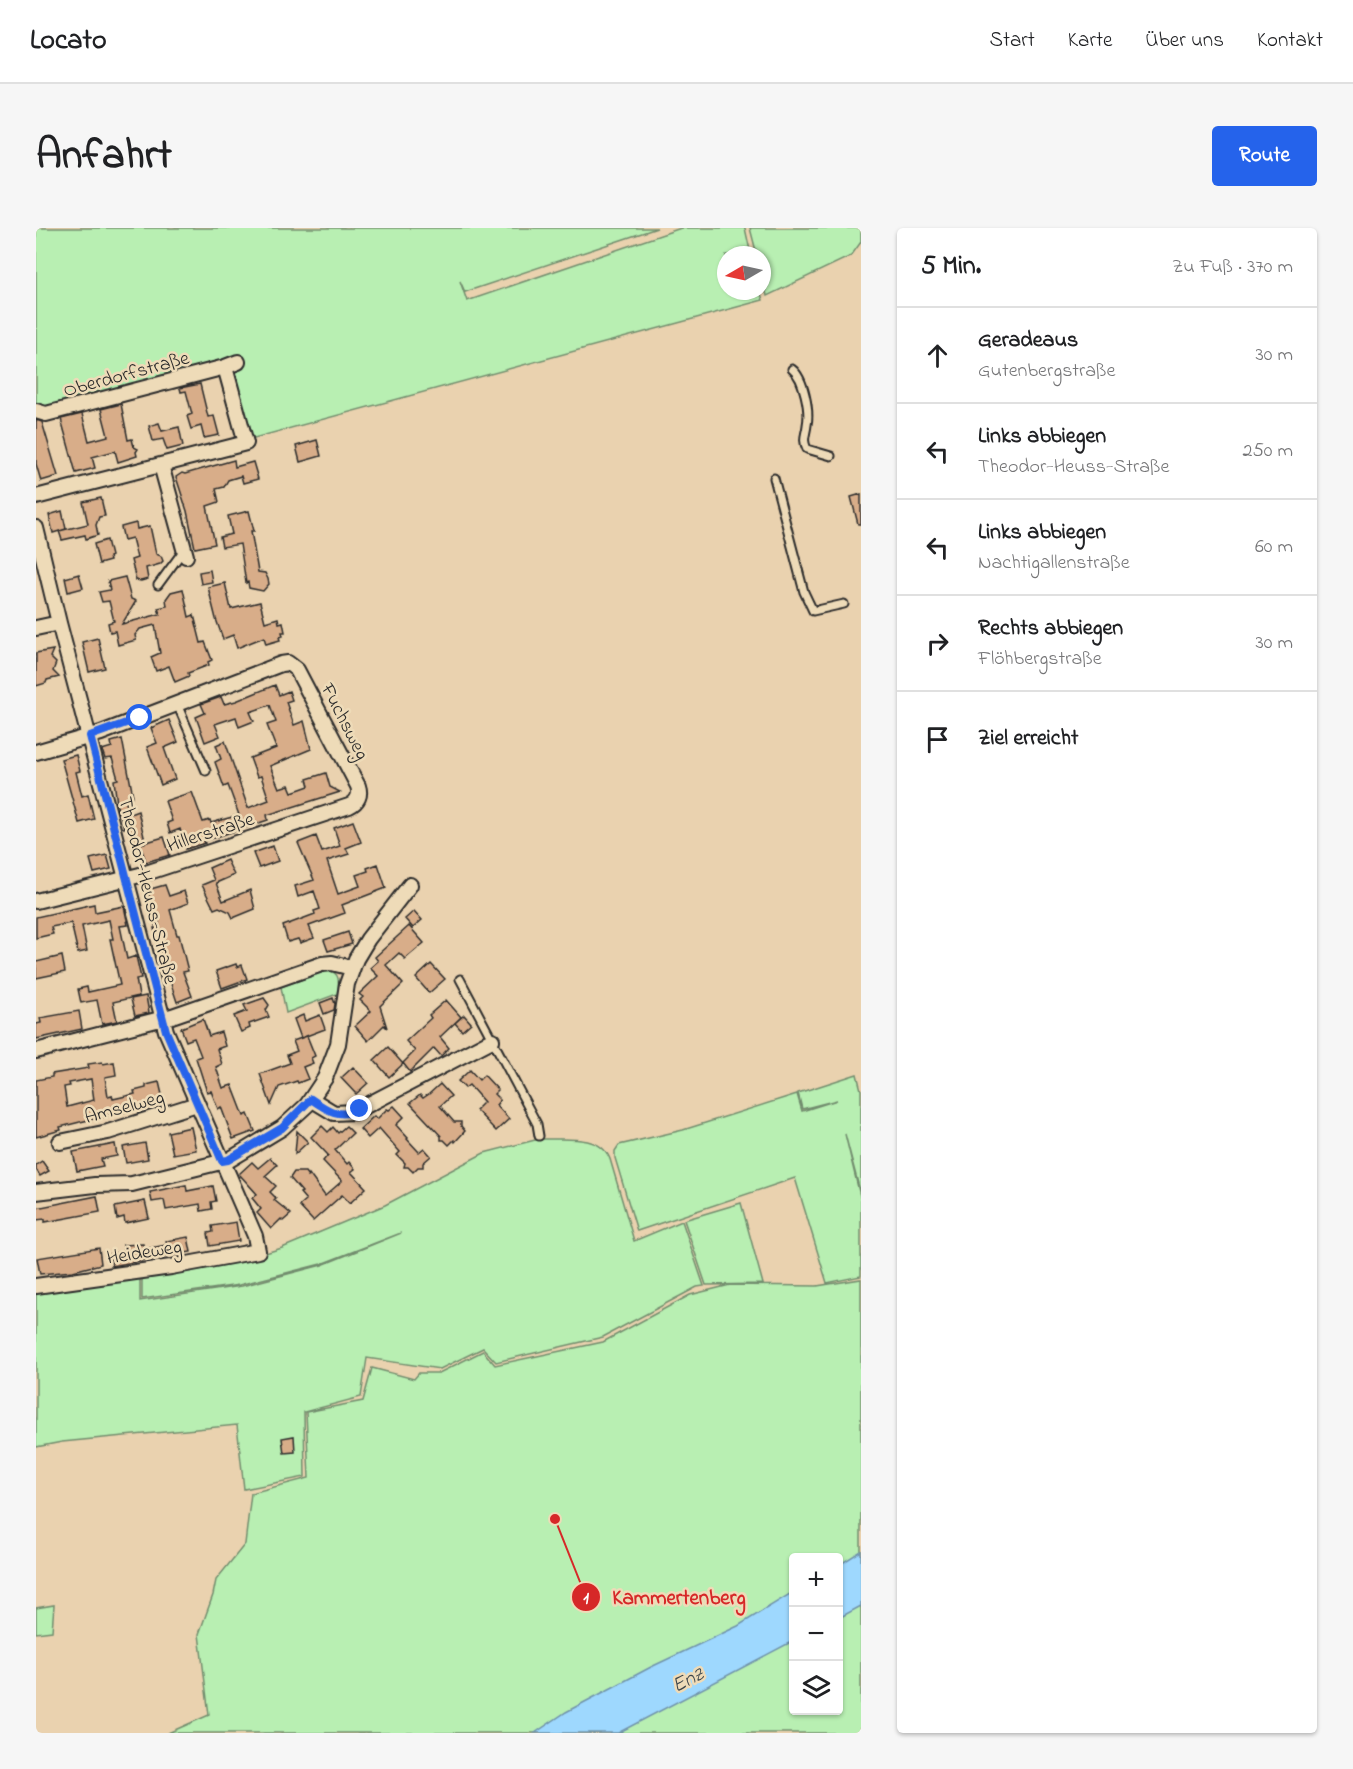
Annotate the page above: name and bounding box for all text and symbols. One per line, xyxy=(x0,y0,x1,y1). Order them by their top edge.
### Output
text: Locato xyxy=(30,21,106,62)
text: Start xyxy=(989,26,1035,56)
text: Karte xyxy=(1068,26,1112,56)
text: Über uns xyxy=(1145,26,1224,56)
text: Kontakt xyxy=(1257,26,1323,56)
text: Anfahrt xyxy=(36,126,172,187)
button: Route xyxy=(1212,126,1317,186)
north arrow xyxy=(717,246,771,300)
text: 5 Min. xyxy=(921,248,981,286)
text: Zu Fuß · 370 m xyxy=(1172,253,1293,282)
text: Geradeaus xyxy=(978,325,1078,357)
icon: ahead xyxy=(921,339,954,372)
text: 30 m xyxy=(1256,341,1293,370)
street label: Oberdorfstraße xyxy=(60,345,193,406)
text: Gutenbergstraße xyxy=(978,357,1116,386)
text: Links abbiegen xyxy=(978,421,1106,453)
icon: left xyxy=(921,435,954,468)
text: 250 m xyxy=(1242,437,1293,466)
text: Theodor-Heuss-Straße xyxy=(978,453,1169,482)
text: Links abbiegen xyxy=(978,517,1106,549)
icon: left xyxy=(921,531,954,564)
text: 60 m xyxy=(1255,533,1293,562)
text: Nachtigallenstraße xyxy=(978,549,1130,578)
text: Rechts abbiegen xyxy=(978,613,1123,645)
icon: right xyxy=(921,627,954,660)
text: 30 m xyxy=(1256,629,1293,658)
text: Flöhbergstraße xyxy=(978,645,1102,674)
street label: Fuchsweg xyxy=(311,678,375,766)
route start xyxy=(126,704,152,730)
icon: arrive xyxy=(921,723,954,756)
text: Ziel erreicht xyxy=(978,723,1078,755)
street label: Theodor-Heuss-Straße xyxy=(109,794,184,987)
street label: Hillerstraße xyxy=(163,806,258,861)
street label: Amselweg xyxy=(82,1084,168,1134)
route end xyxy=(346,1095,372,1121)
street label: Heideweg xyxy=(105,1233,184,1275)
map controls xyxy=(789,1553,843,1715)
button: + xyxy=(789,1553,843,1607)
callout: Kammertenberg xyxy=(571,1577,758,1616)
text: Kammertenberg xyxy=(612,1584,746,1616)
text: 1 xyxy=(583,1586,589,1612)
button: − xyxy=(789,1607,843,1661)
water label: Enz xyxy=(667,1660,710,1701)
button: layers xyxy=(789,1661,843,1715)

